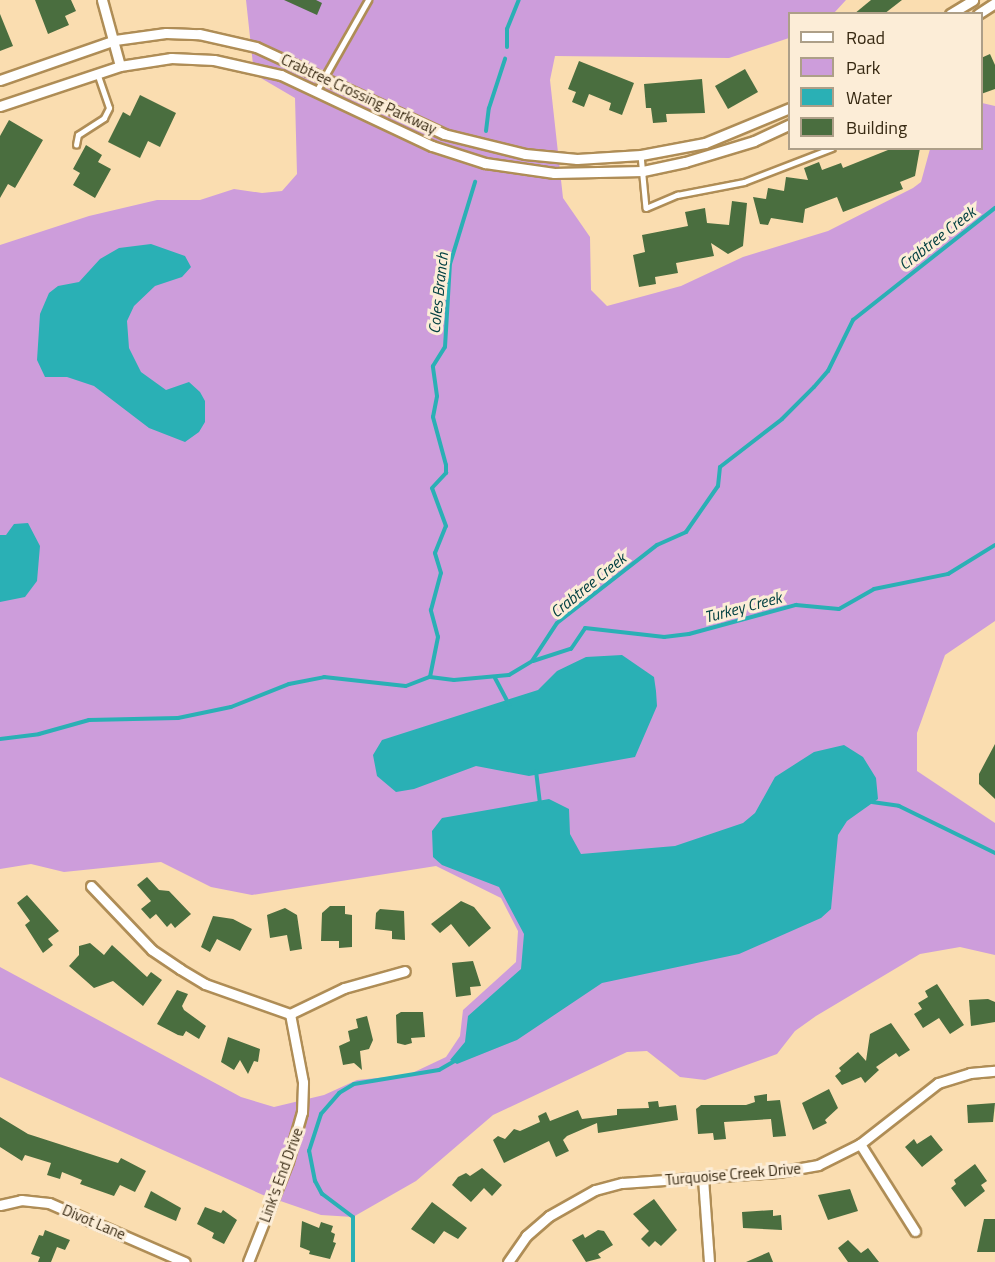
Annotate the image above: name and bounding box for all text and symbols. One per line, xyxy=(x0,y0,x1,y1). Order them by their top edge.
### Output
legend xyxy=(788,12,983,150)
text: Road xyxy=(846,24,885,51)
street label: Crabtree Crossing Parkway xyxy=(278,50,440,138)
text: Park xyxy=(846,54,880,81)
text: Water xyxy=(846,84,892,111)
text: Building xyxy=(846,114,907,141)
water label: Crabtree Creek xyxy=(895,202,979,274)
water label: Coles Branch xyxy=(424,251,452,335)
water label: Crabtree Creek xyxy=(546,549,630,621)
water label: Turkey Creek xyxy=(702,587,784,627)
street label: Link's End Drive xyxy=(256,1125,306,1225)
street label: Turquoise Creek Drive xyxy=(664,1159,802,1189)
street label: Divot Lane xyxy=(60,1201,128,1243)

